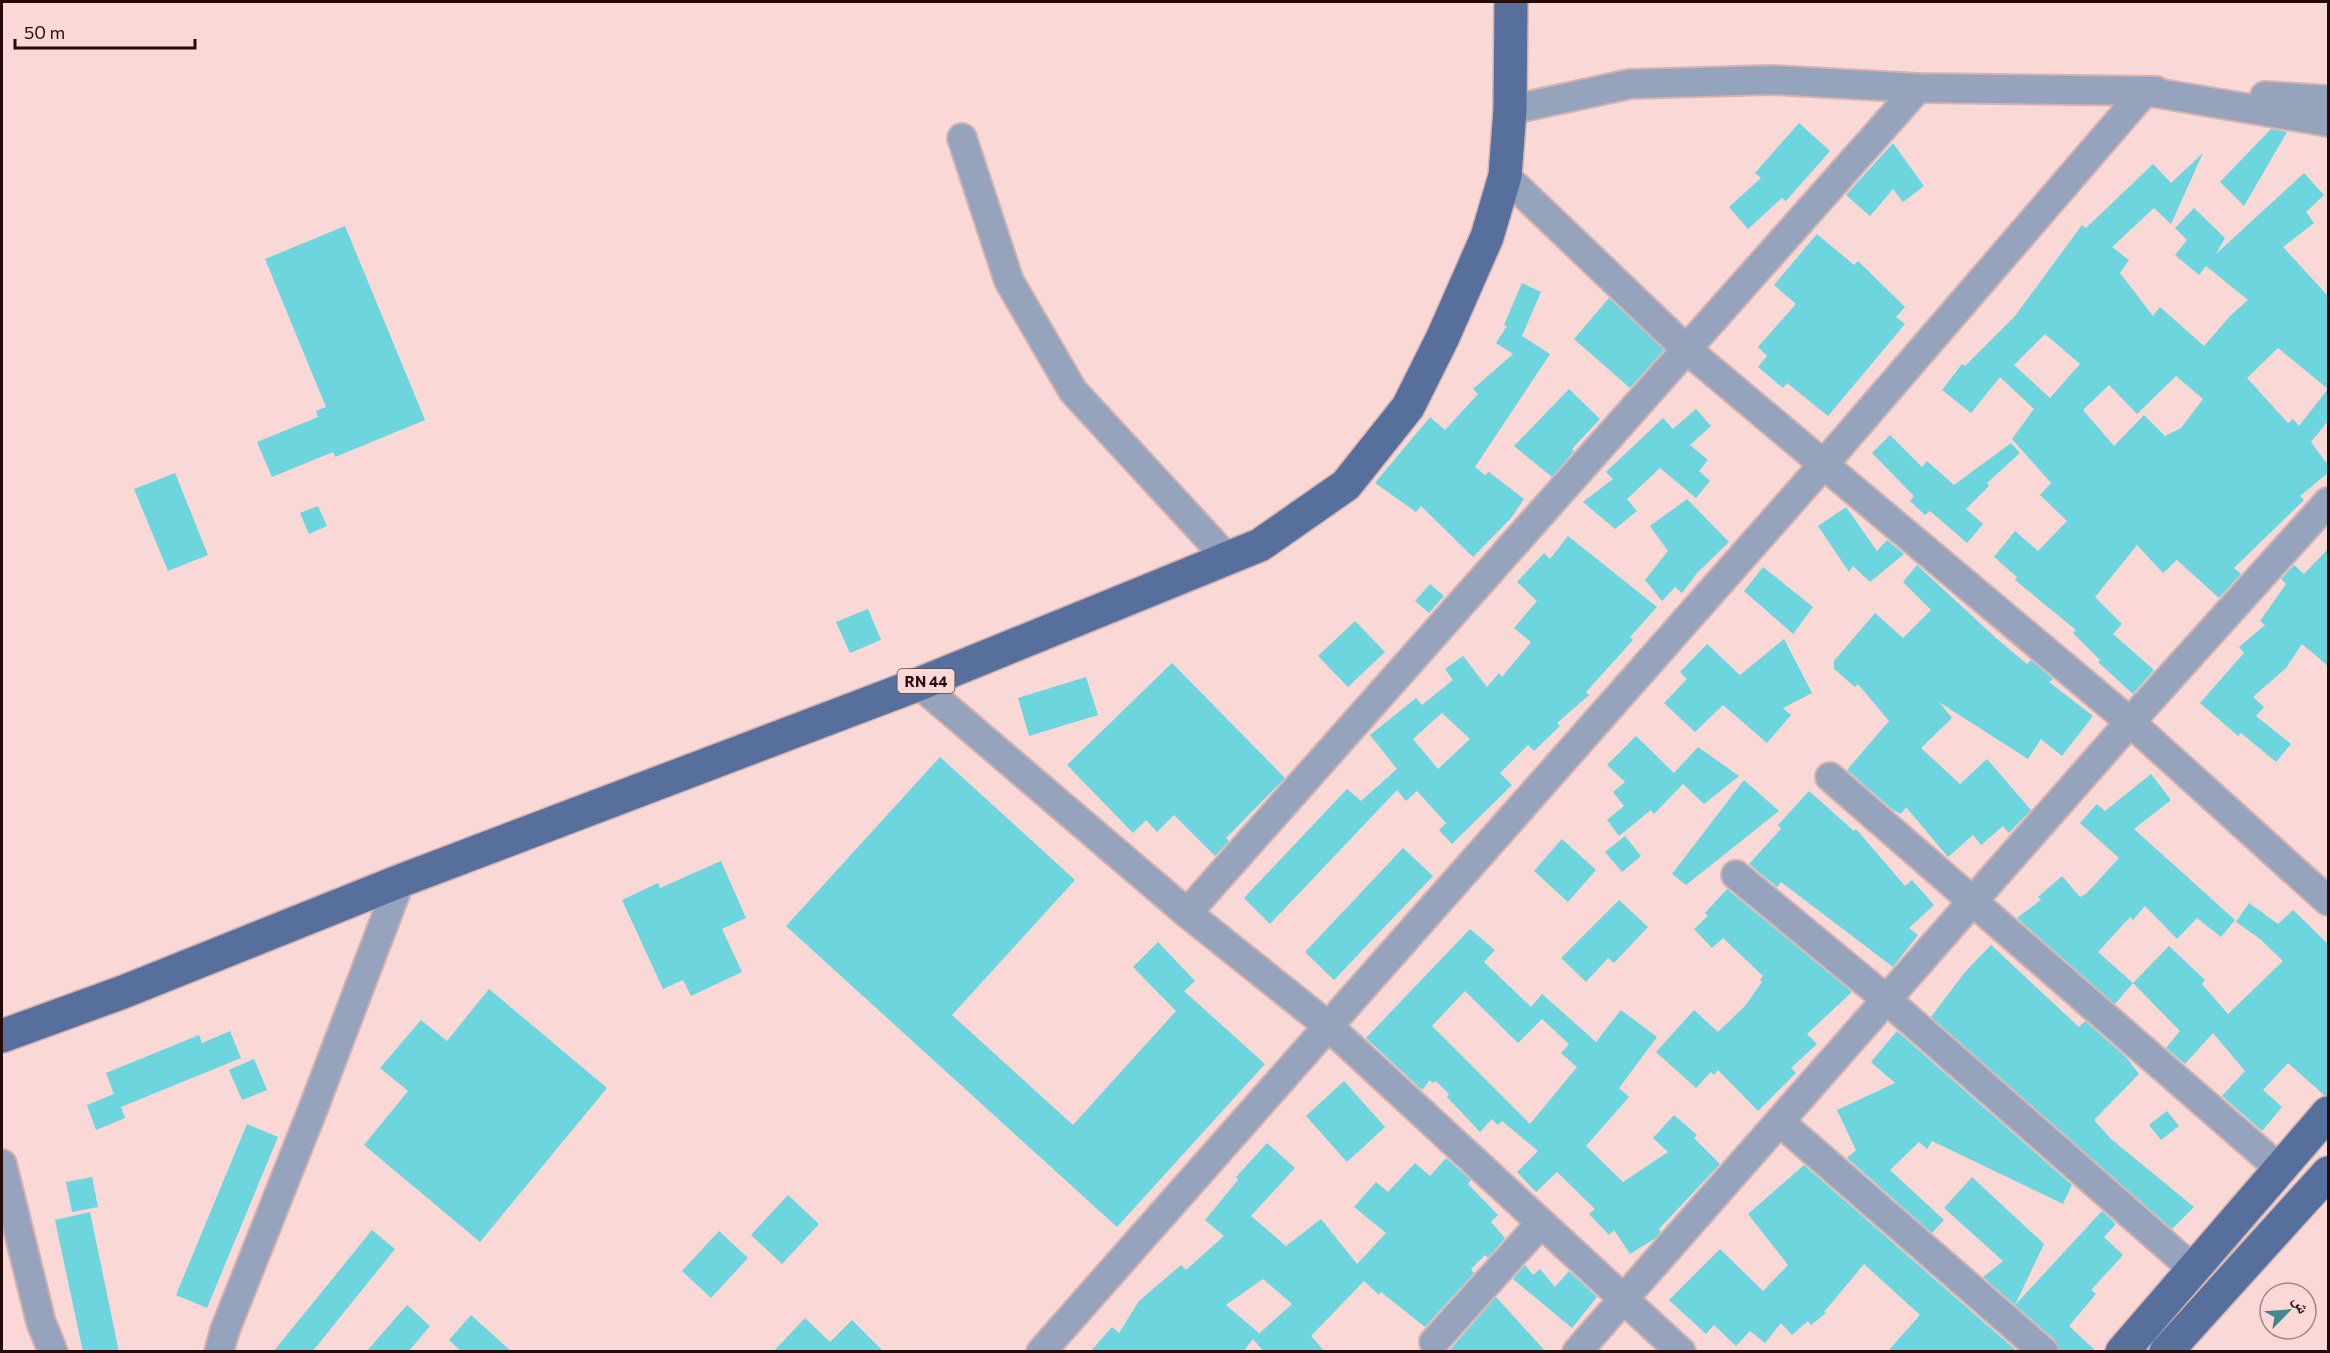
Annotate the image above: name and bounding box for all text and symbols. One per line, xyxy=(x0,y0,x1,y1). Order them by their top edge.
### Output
scale bar xyxy=(15,12,195,50)
text: 50 m xyxy=(24,21,65,43)
road number: RN 44 xyxy=(898,669,954,693)
north arrow xyxy=(2258,1281,2318,1341)
text: ش xyxy=(2289,1293,2314,1317)

